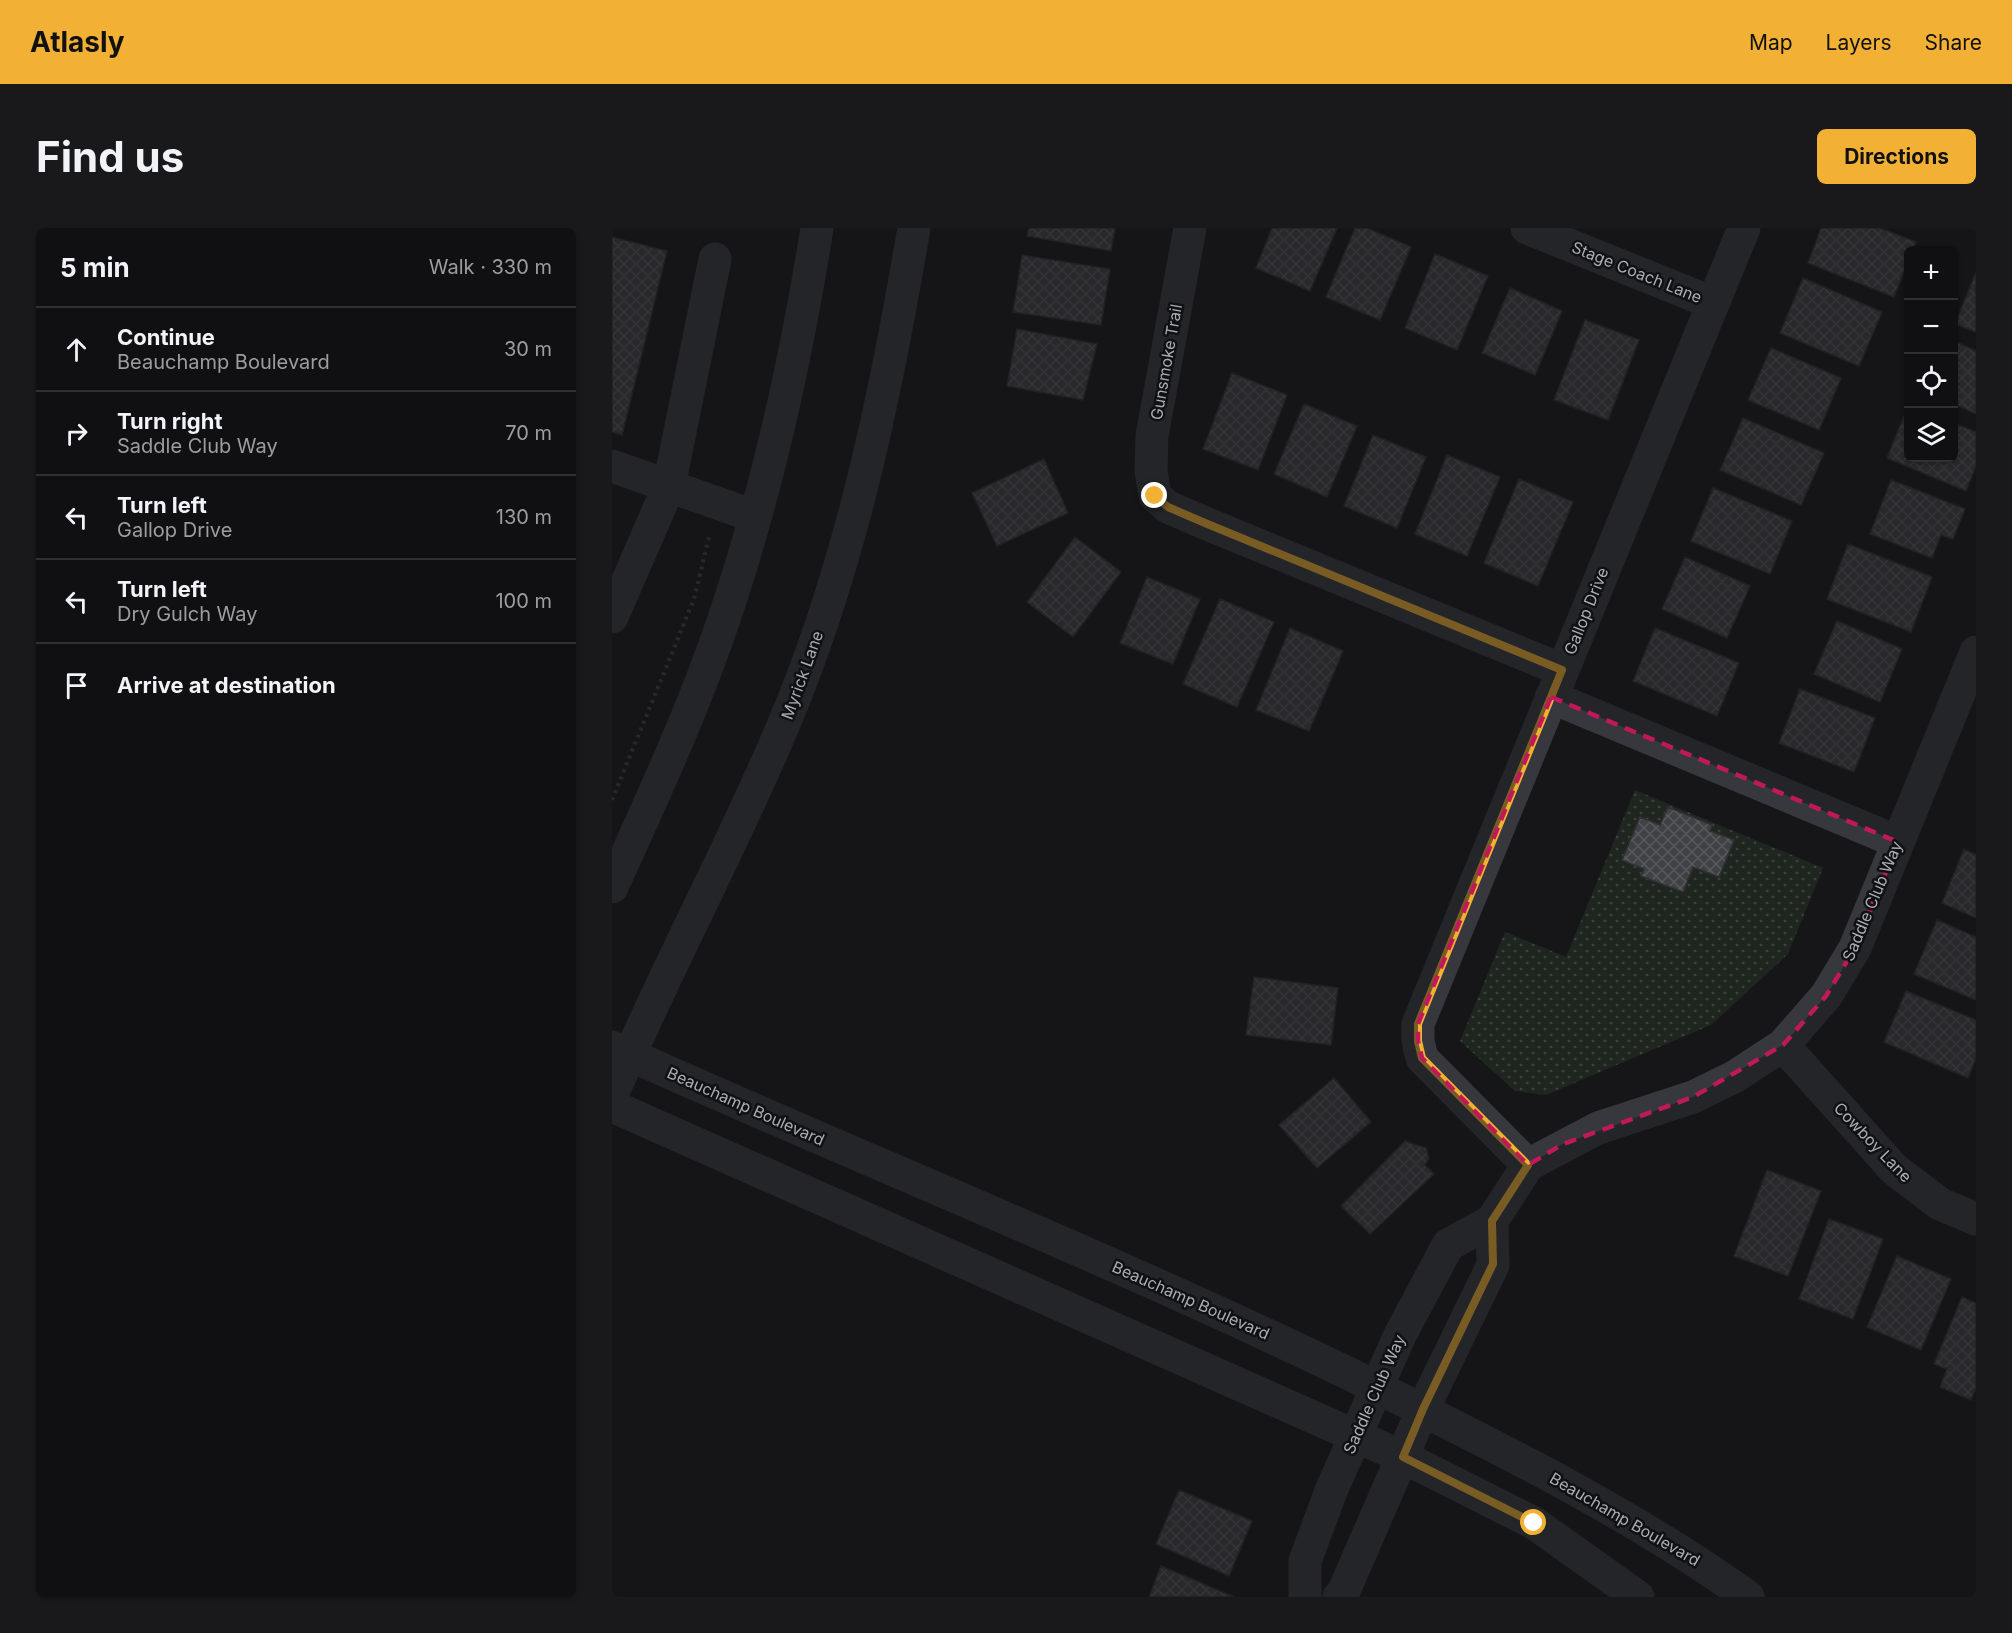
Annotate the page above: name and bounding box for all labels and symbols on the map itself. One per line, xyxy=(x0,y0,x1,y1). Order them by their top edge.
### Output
street label: Stage Coach Lane xyxy=(1569,237,1705,307)
street label: Gunsmoke Trail xyxy=(1146,302,1186,422)
route end xyxy=(1141,482,1167,508)
street label: Gallop Drive xyxy=(1559,564,1613,658)
street label: Myrick Lane xyxy=(777,628,827,722)
street label: Saddle Club Way xyxy=(1838,838,1906,964)
street label: Beauchamp Boulevard xyxy=(664,1062,828,1150)
street label: Cowboy Lane xyxy=(1830,1098,1916,1186)
street label: Beauchamp Boulevard xyxy=(1109,1256,1273,1344)
street label: Saddle Club Way xyxy=(1339,1331,1409,1457)
street label: Beauchamp Boulevard xyxy=(1546,1468,1704,1570)
route start xyxy=(1520,1509,1546,1535)

